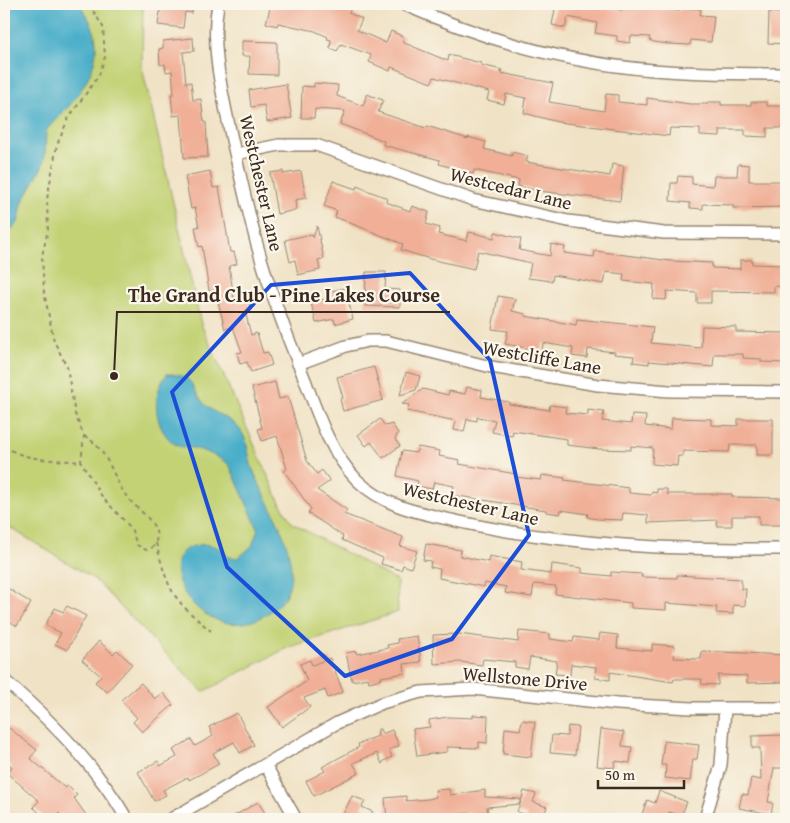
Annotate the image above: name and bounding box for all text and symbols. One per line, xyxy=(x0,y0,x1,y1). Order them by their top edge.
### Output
street label: Westchester Lane xyxy=(233,112,291,254)
street label: Westcedar Lane xyxy=(447,159,575,217)
callout: The Grand Club - Pine Lakes Course xyxy=(117,277,450,312)
text: The Grand Club - Pine Lakes Course xyxy=(128,280,440,309)
street label: Westcliffe Lane xyxy=(480,333,604,381)
street label: Westchester Lane xyxy=(400,474,542,532)
street label: Wellstone Drive xyxy=(461,659,589,697)
scale bar xyxy=(598,758,684,790)
text: 50 m xyxy=(605,764,636,785)

